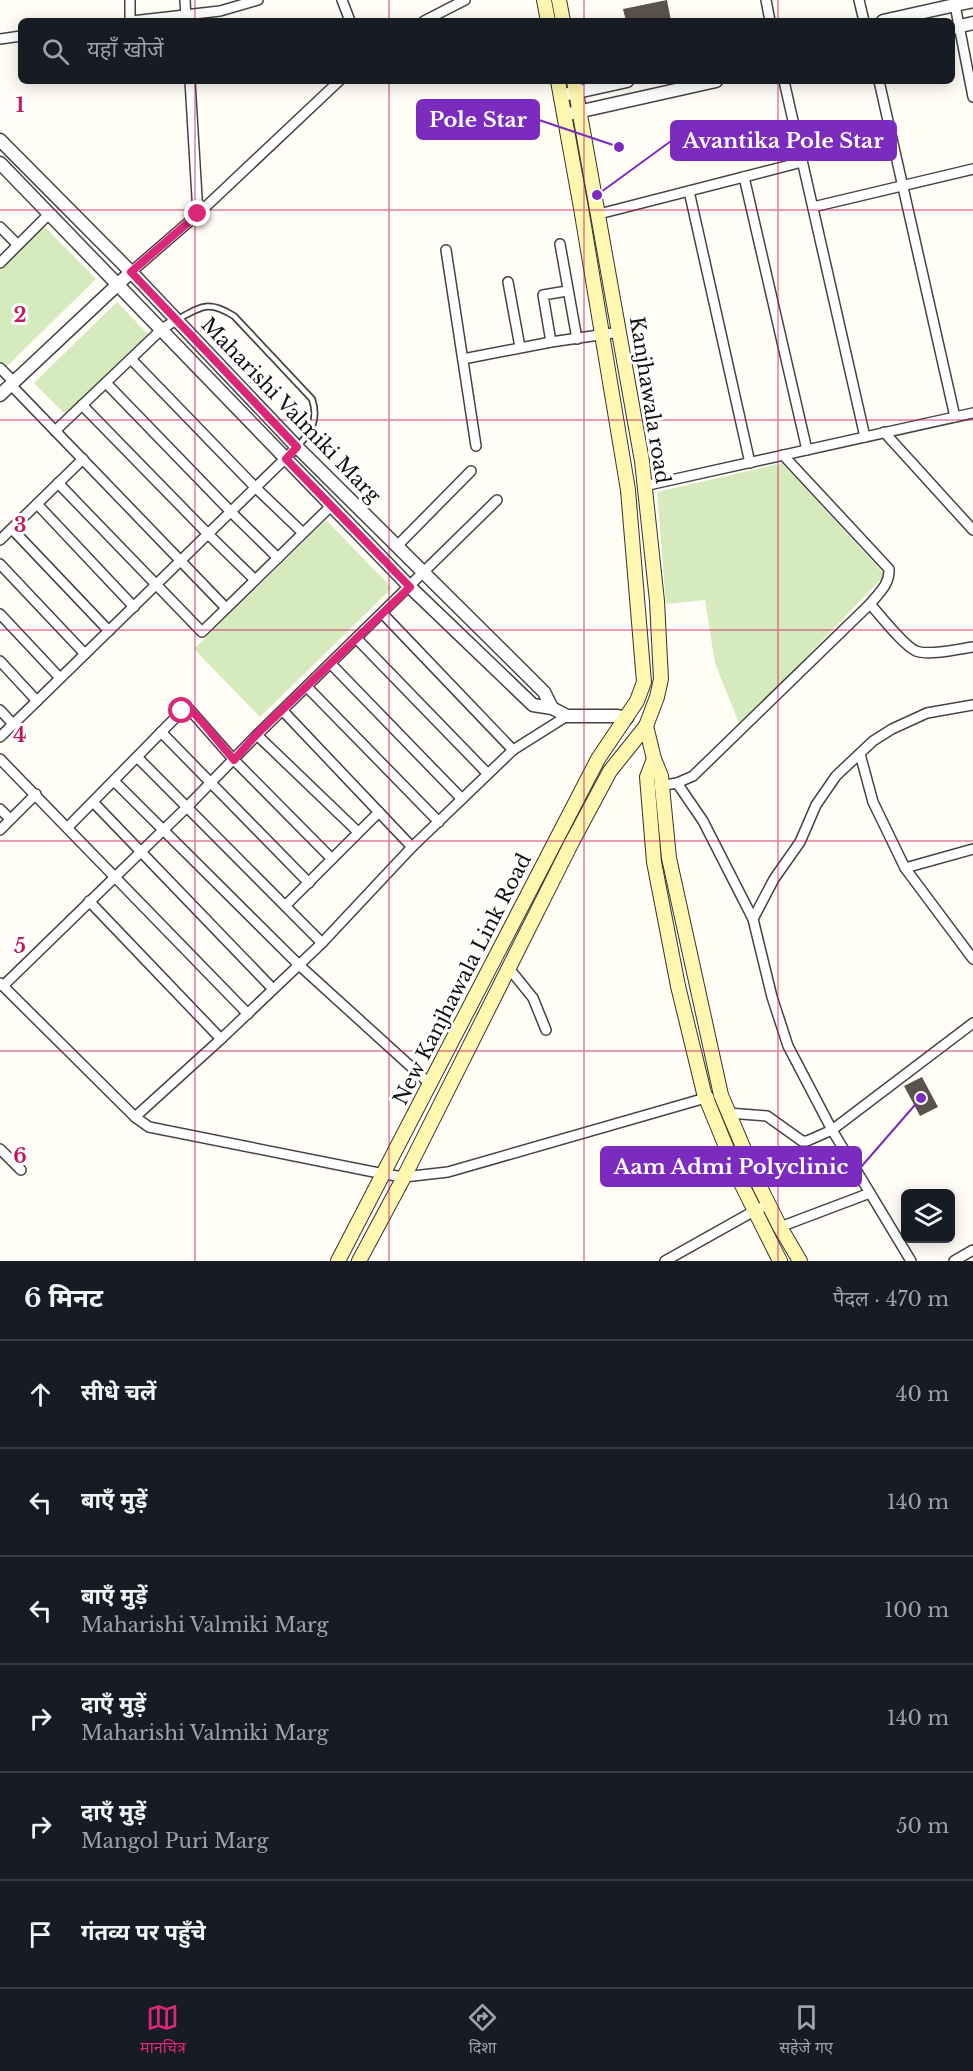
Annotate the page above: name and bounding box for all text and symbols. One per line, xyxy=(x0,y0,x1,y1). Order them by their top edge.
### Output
search box xyxy=(18,18,955,84)
icon: search xyxy=(39,35,72,68)
text: यहाँ खोजें xyxy=(87,36,163,63)
text: 1 xyxy=(16,93,25,117)
callout: Pole Star xyxy=(417,100,539,139)
text: Pole Star xyxy=(429,107,528,133)
callout: Avantika Pole Star xyxy=(671,121,896,160)
text: Avantika Pole Star xyxy=(681,128,884,154)
route end xyxy=(184,200,210,226)
text: 2 xyxy=(13,303,27,327)
street label: Maharishi Valmiki Marg xyxy=(196,313,386,508)
street label: Kanjhawala road xyxy=(625,315,675,485)
text: 3 xyxy=(14,513,26,537)
route start xyxy=(168,697,194,723)
text: 4 xyxy=(13,723,27,747)
street label: New Kanjhawala Link Road xyxy=(388,849,536,1109)
text: 5 xyxy=(14,934,26,958)
text: 6 xyxy=(13,1144,27,1168)
callout: Aam Admi Polyclinic xyxy=(601,1147,861,1186)
text: Aam Admi Polyclinic xyxy=(613,1154,849,1180)
map controls xyxy=(901,1189,955,1243)
button: layers xyxy=(901,1189,955,1243)
text: 6 मिनट xyxy=(24,1282,103,1314)
text: पैदल · 470 m xyxy=(833,1287,949,1311)
icon: ahead xyxy=(24,1378,57,1411)
text: सीधे चलें xyxy=(81,1379,156,1406)
text: 40 m xyxy=(896,1382,949,1406)
icon: left xyxy=(24,1486,57,1519)
text: बाएँ मुड़ें xyxy=(81,1487,147,1514)
text: 140 m xyxy=(887,1490,949,1514)
text: बाएँ मुड़ें xyxy=(81,1583,147,1610)
icon: left xyxy=(24,1594,57,1627)
text: 100 m xyxy=(884,1598,949,1622)
text: Maharishi Valmiki Marg xyxy=(81,1613,329,1637)
text: दाएँ मुड़ें xyxy=(81,1691,146,1718)
icon: right xyxy=(24,1702,57,1735)
text: 140 m xyxy=(887,1706,949,1730)
text: Maharishi Valmiki Marg xyxy=(81,1721,329,1745)
text: दाएँ मुड़ें xyxy=(81,1799,146,1826)
icon: right xyxy=(24,1810,57,1843)
text: 50 m xyxy=(896,1814,949,1838)
text: Mangol Puri Marg xyxy=(81,1829,269,1853)
icon: arrive xyxy=(24,1918,57,1951)
text: गंतव्य पर पहुँचे xyxy=(81,1919,206,1946)
tab: मानचित्र xyxy=(140,2001,186,2060)
tab: दिशा xyxy=(466,2001,499,2060)
tab: सहेजे गए xyxy=(779,2001,833,2060)

